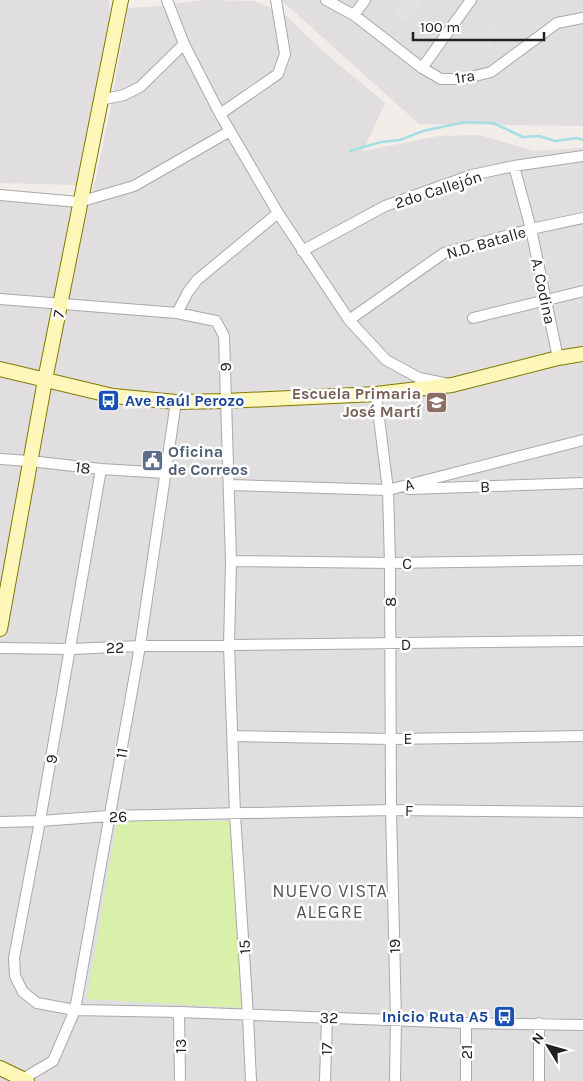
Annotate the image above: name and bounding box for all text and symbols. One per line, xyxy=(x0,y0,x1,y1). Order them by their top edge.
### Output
scale bar xyxy=(413,10,544,42)
text: 100 m xyxy=(420,18,460,36)
street label: 1ra xyxy=(454,66,476,87)
street label: 2do Callejón xyxy=(392,166,484,212)
street label: N.D. Batalle xyxy=(444,222,528,263)
street label: A. Codina xyxy=(527,256,560,326)
street label: 7 xyxy=(48,308,69,320)
street label: 9 xyxy=(216,362,235,372)
place label: Escuela Primaria José Martí xyxy=(292,384,422,421)
bus stop icon: Ave Raúl Perozo xyxy=(97,388,121,412)
school or university icon: Escuela Primaria José Martí xyxy=(425,390,449,414)
place label: Ave Raúl Perozo xyxy=(125,391,244,410)
place label: Oficina de Correos xyxy=(168,442,248,479)
public building icon: Oficina de Correos xyxy=(140,448,164,472)
street label: 18 xyxy=(74,457,92,478)
street label: A xyxy=(402,474,416,495)
street label: B xyxy=(480,477,490,496)
street label: C xyxy=(402,554,412,573)
street label: 8 xyxy=(381,597,400,607)
street label: D xyxy=(401,635,411,654)
street label: 22 xyxy=(105,638,125,657)
street label: E xyxy=(403,729,413,748)
street label: 11 xyxy=(111,746,132,760)
street label: 9 xyxy=(41,753,62,765)
street label: F xyxy=(405,801,413,820)
street label: 26 xyxy=(108,807,128,826)
district label: NUEVO VISTA ALEGRE xyxy=(272,880,388,923)
street label: 15 xyxy=(235,939,254,955)
street label: 19 xyxy=(385,939,404,953)
bus stop icon: Inicio Ruta A5 xyxy=(492,1004,516,1028)
place label: Inicio Ruta A5 xyxy=(382,1007,488,1026)
street label: 32 xyxy=(319,1008,339,1027)
north arrow xyxy=(523,1021,573,1071)
text: N xyxy=(528,1029,548,1048)
street label: 13 xyxy=(171,1039,190,1053)
street label: 17 xyxy=(317,1042,336,1056)
street label: 21 xyxy=(457,1045,476,1059)

